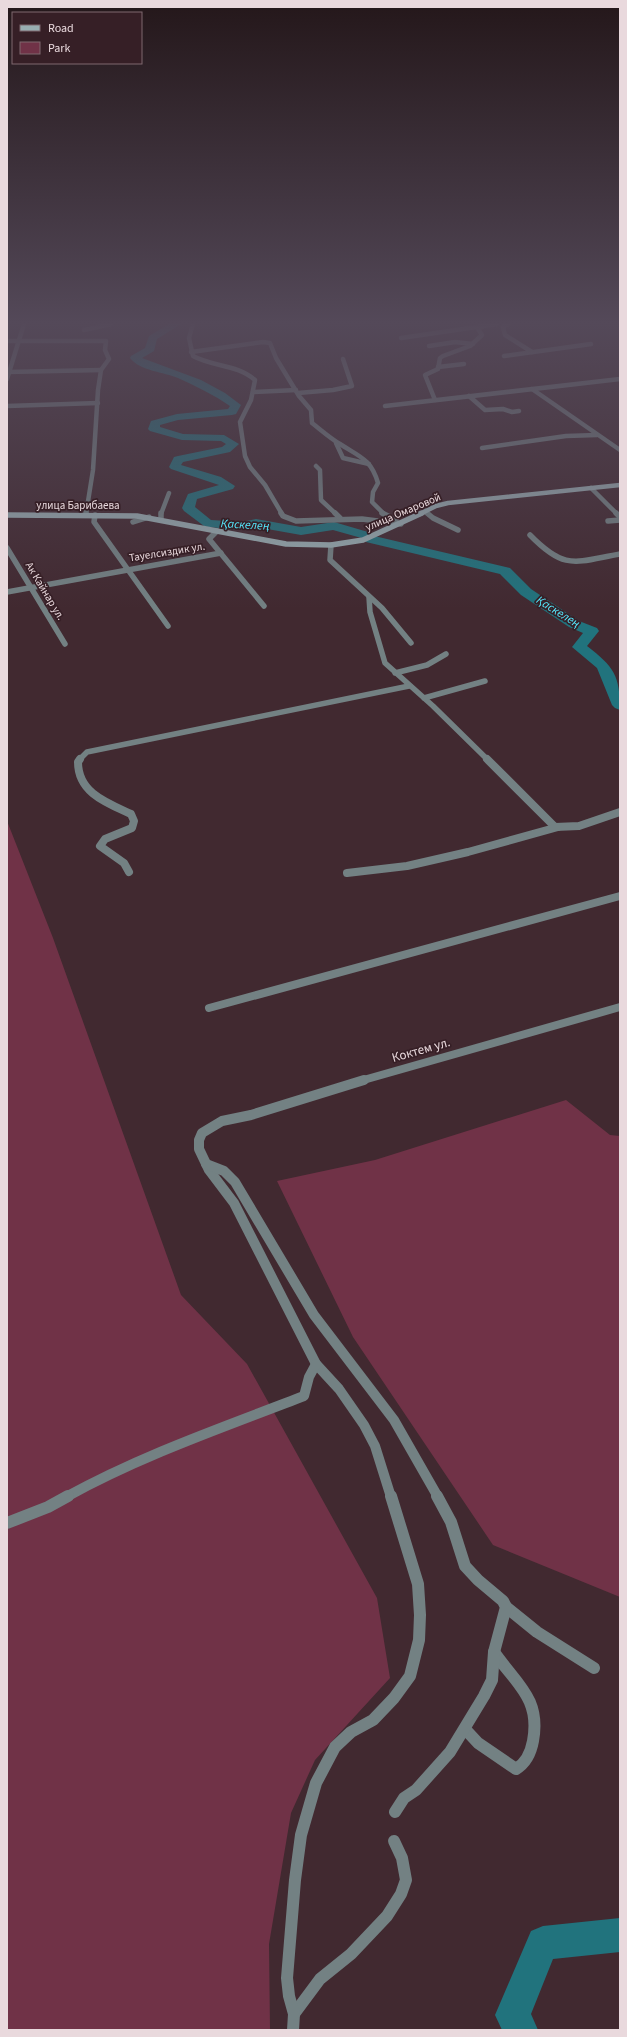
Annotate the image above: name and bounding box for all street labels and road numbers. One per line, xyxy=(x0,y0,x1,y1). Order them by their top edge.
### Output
street label: улица Омаровой xyxy=(363,489,443,535)
street label: улица Барибаева xyxy=(36,498,120,513)
street label: Тауелсиздик ул. xyxy=(128,539,206,565)
street label: Ак Кайнар ул. xyxy=(22,559,68,623)
street label: Коктем ул. xyxy=(390,1033,452,1067)

